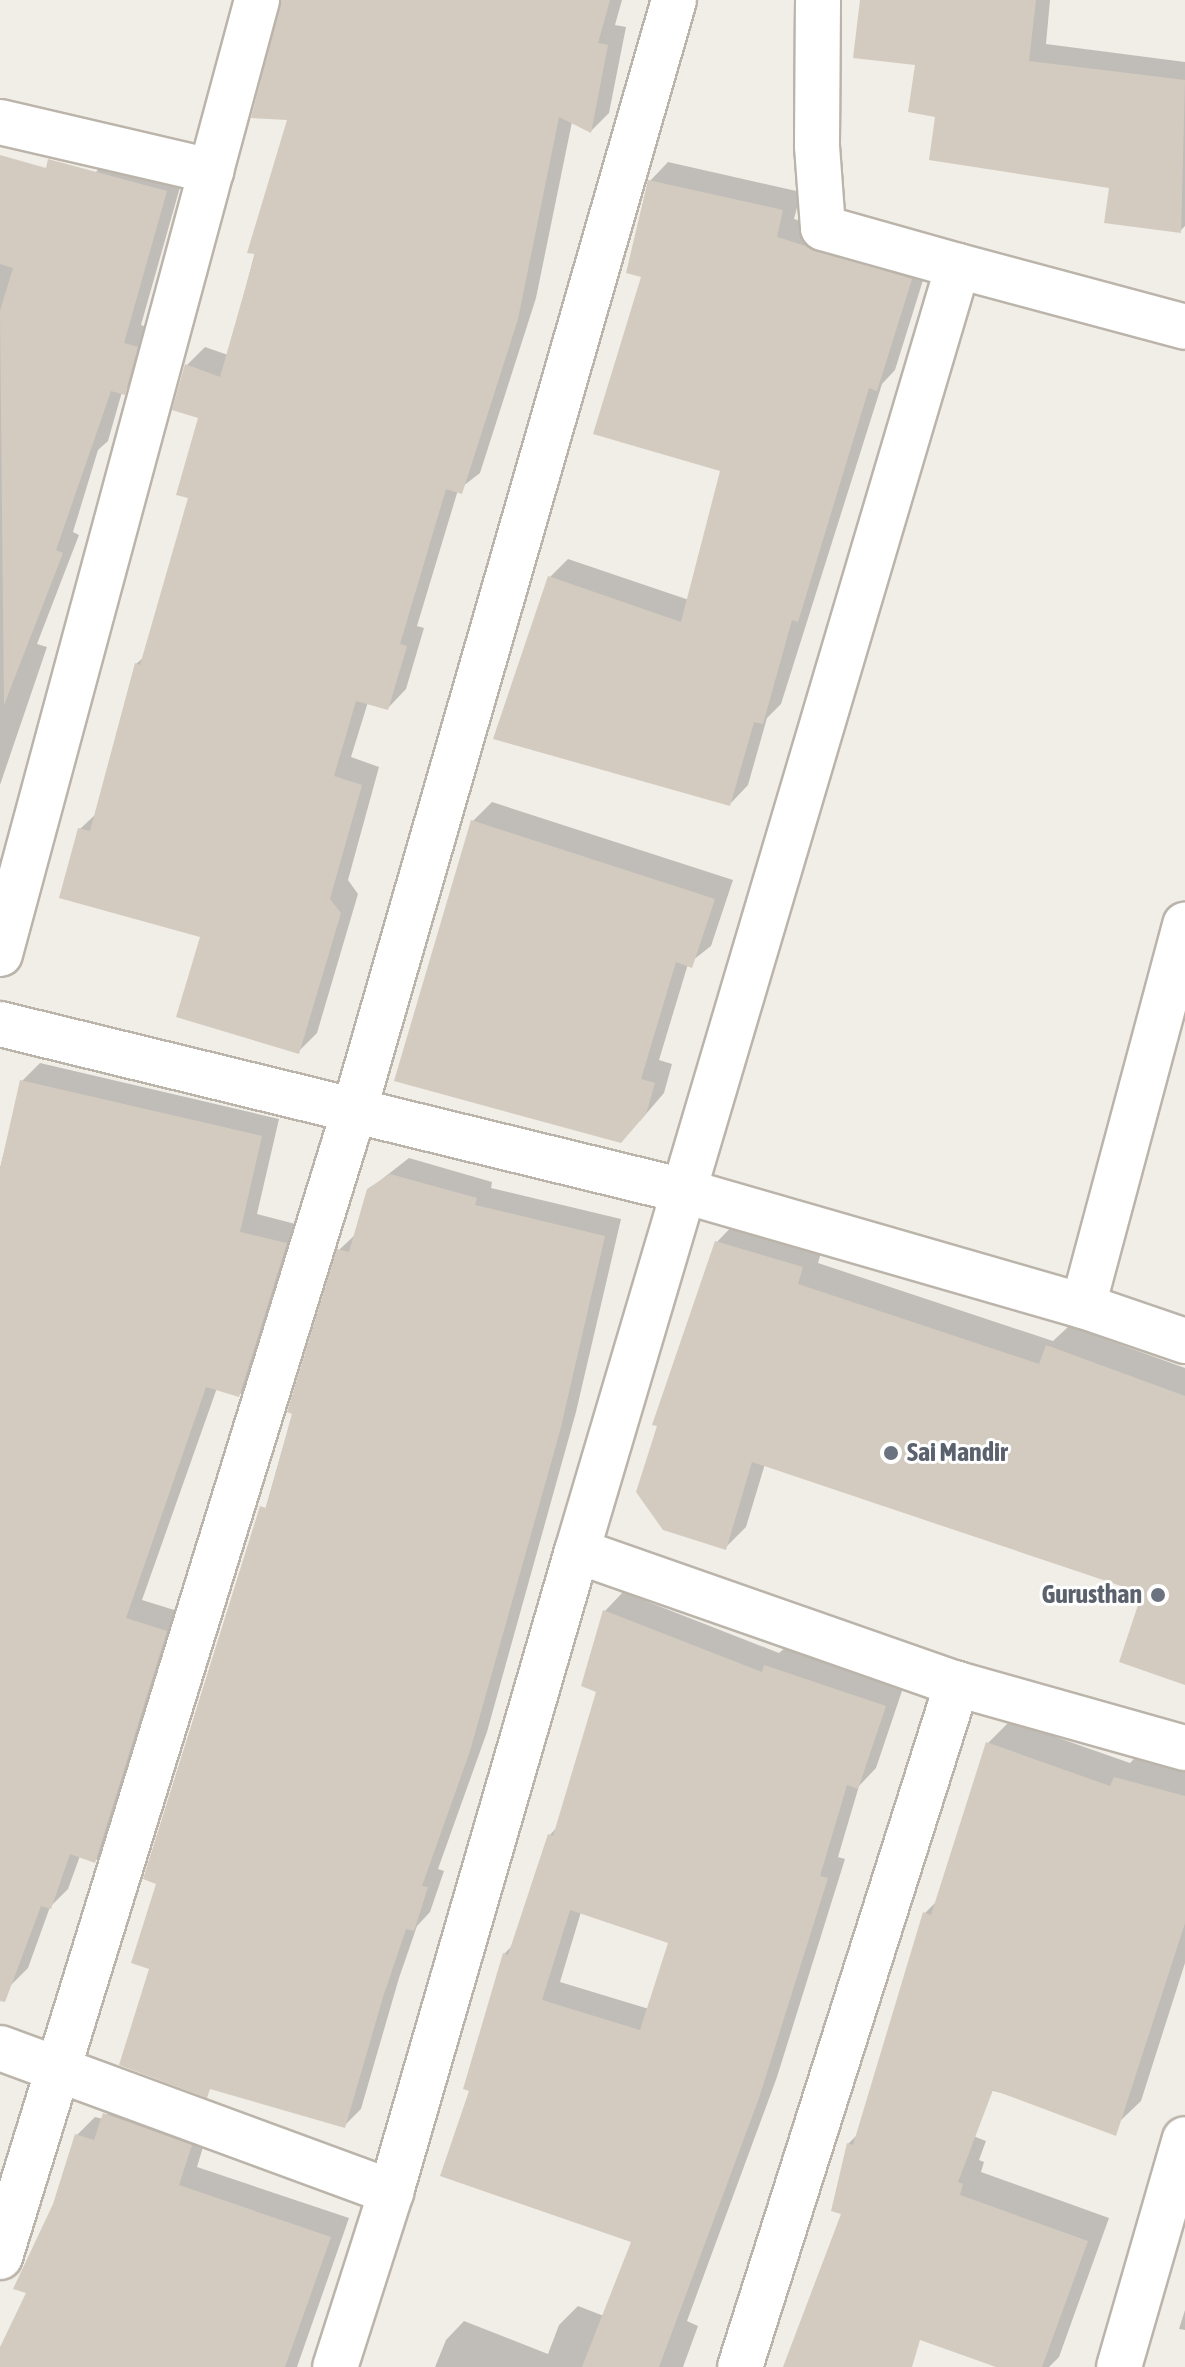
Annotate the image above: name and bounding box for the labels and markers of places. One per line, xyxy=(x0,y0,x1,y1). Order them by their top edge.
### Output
place label: Sai Mandir xyxy=(907,1437,1008,1469)
marker: Sai Mandir xyxy=(882,1444,900,1462)
place label: Gurusthan xyxy=(1041,1579,1142,1611)
marker: Gurusthan xyxy=(1149,1586,1167,1604)

